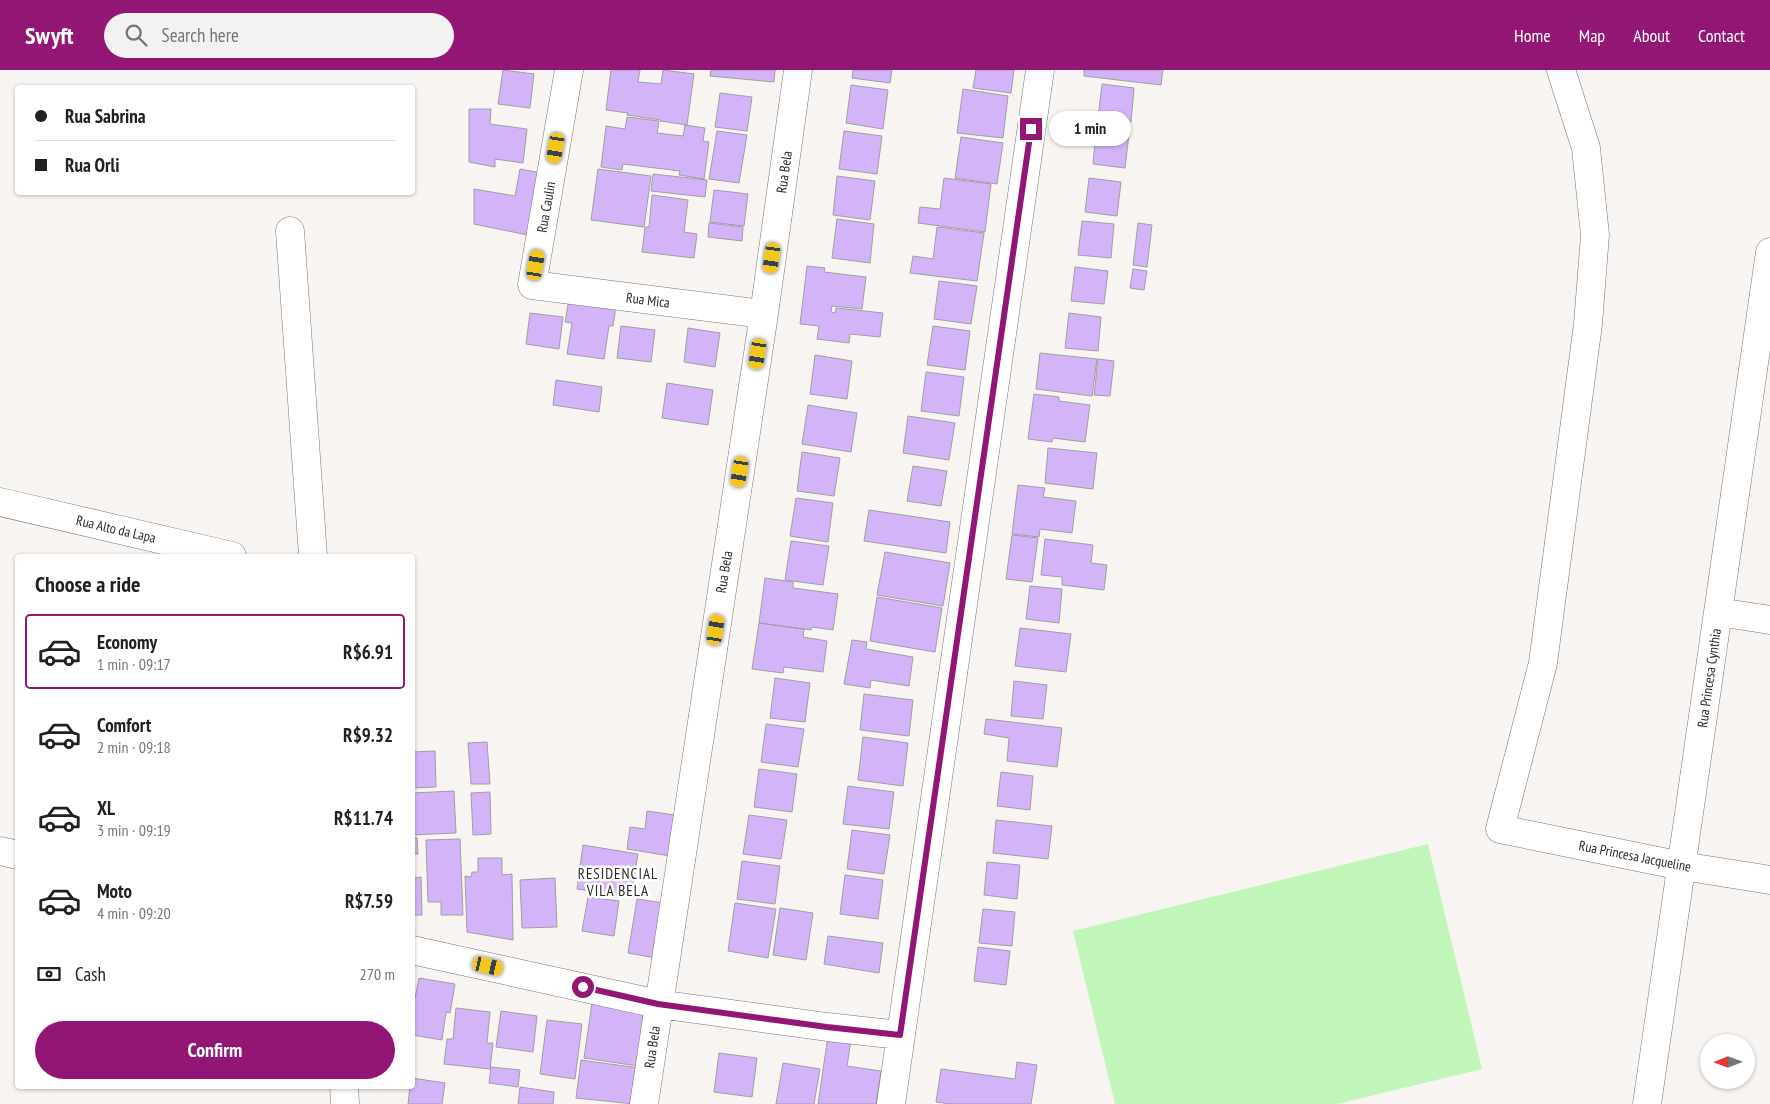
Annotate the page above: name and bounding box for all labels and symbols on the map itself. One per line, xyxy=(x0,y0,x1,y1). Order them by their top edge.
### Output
callout: 1 min xyxy=(1048,112,1131,146)
route end xyxy=(1020,118,1042,140)
car xyxy=(546,132,565,164)
street label: Rua Bela xyxy=(772,150,796,194)
street label: Rua Caulin xyxy=(533,180,559,234)
car xyxy=(762,242,781,274)
car xyxy=(526,249,545,281)
street label: Rua Mica xyxy=(625,288,671,312)
car xyxy=(748,338,767,370)
car xyxy=(730,456,749,488)
street label: Rua Alto da Lapa xyxy=(74,511,158,547)
street label: Rua Bela xyxy=(712,550,736,594)
car xyxy=(706,614,725,646)
street label: Rua Princesa Cynthia xyxy=(1693,627,1725,729)
street label: Rua Princesa Jacqueline xyxy=(1577,836,1693,876)
district label: RESIDENCIAL VILA BELA xyxy=(578,864,658,900)
car xyxy=(471,955,504,977)
route start xyxy=(572,976,594,998)
street label: Rua Bela xyxy=(640,1025,664,1069)
north arrow xyxy=(1700,1034,1755,1089)

